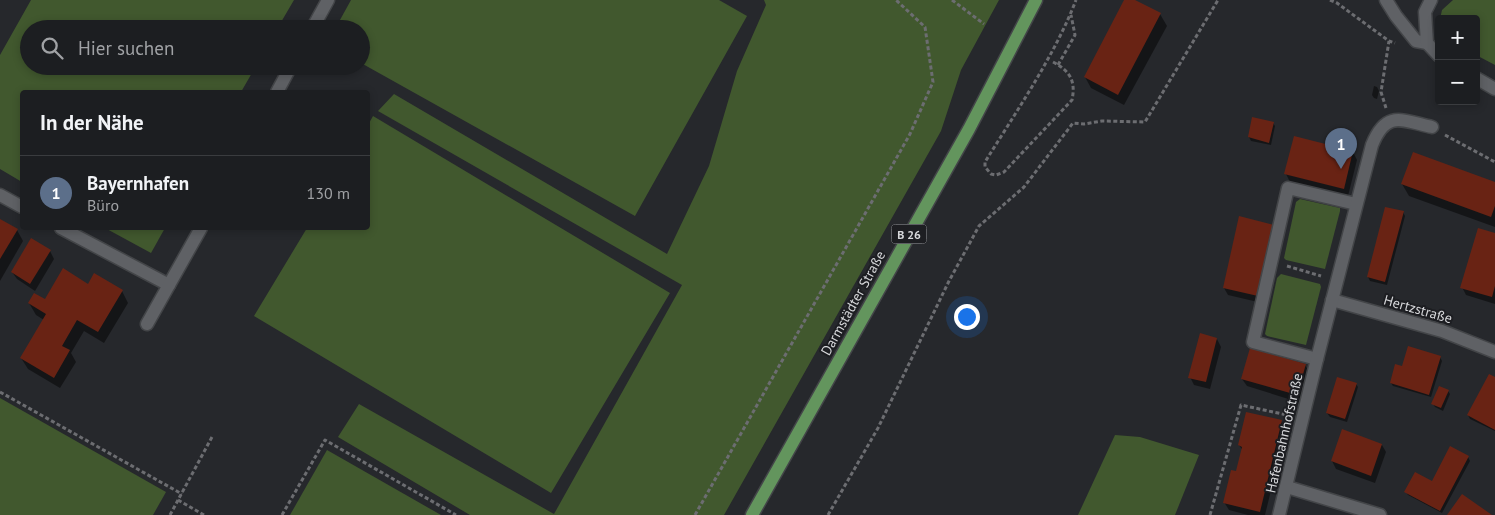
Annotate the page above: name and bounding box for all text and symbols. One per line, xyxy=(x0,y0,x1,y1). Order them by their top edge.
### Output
map controls xyxy=(1435,15,1480,105)
button: + xyxy=(1435,15,1480,60)
search box xyxy=(20,20,370,75)
icon: search xyxy=(38,34,66,62)
text: Hier suchen xyxy=(78,36,174,60)
button: − xyxy=(1435,60,1480,105)
text: In der Nähe xyxy=(40,109,144,136)
pin: 1 xyxy=(1325,128,1357,169)
text: Bayernhafen xyxy=(87,171,189,195)
text: 1 xyxy=(51,183,61,203)
text: 130 m xyxy=(307,183,350,203)
text: Büro xyxy=(87,195,119,215)
road number: B 26 xyxy=(892,224,926,243)
street label: Darmstädter Straße xyxy=(817,248,889,358)
street label: Hertzstraße xyxy=(1382,291,1454,327)
your location xyxy=(954,304,980,330)
street label: Hafenbahnhofstraße xyxy=(1261,371,1307,495)

